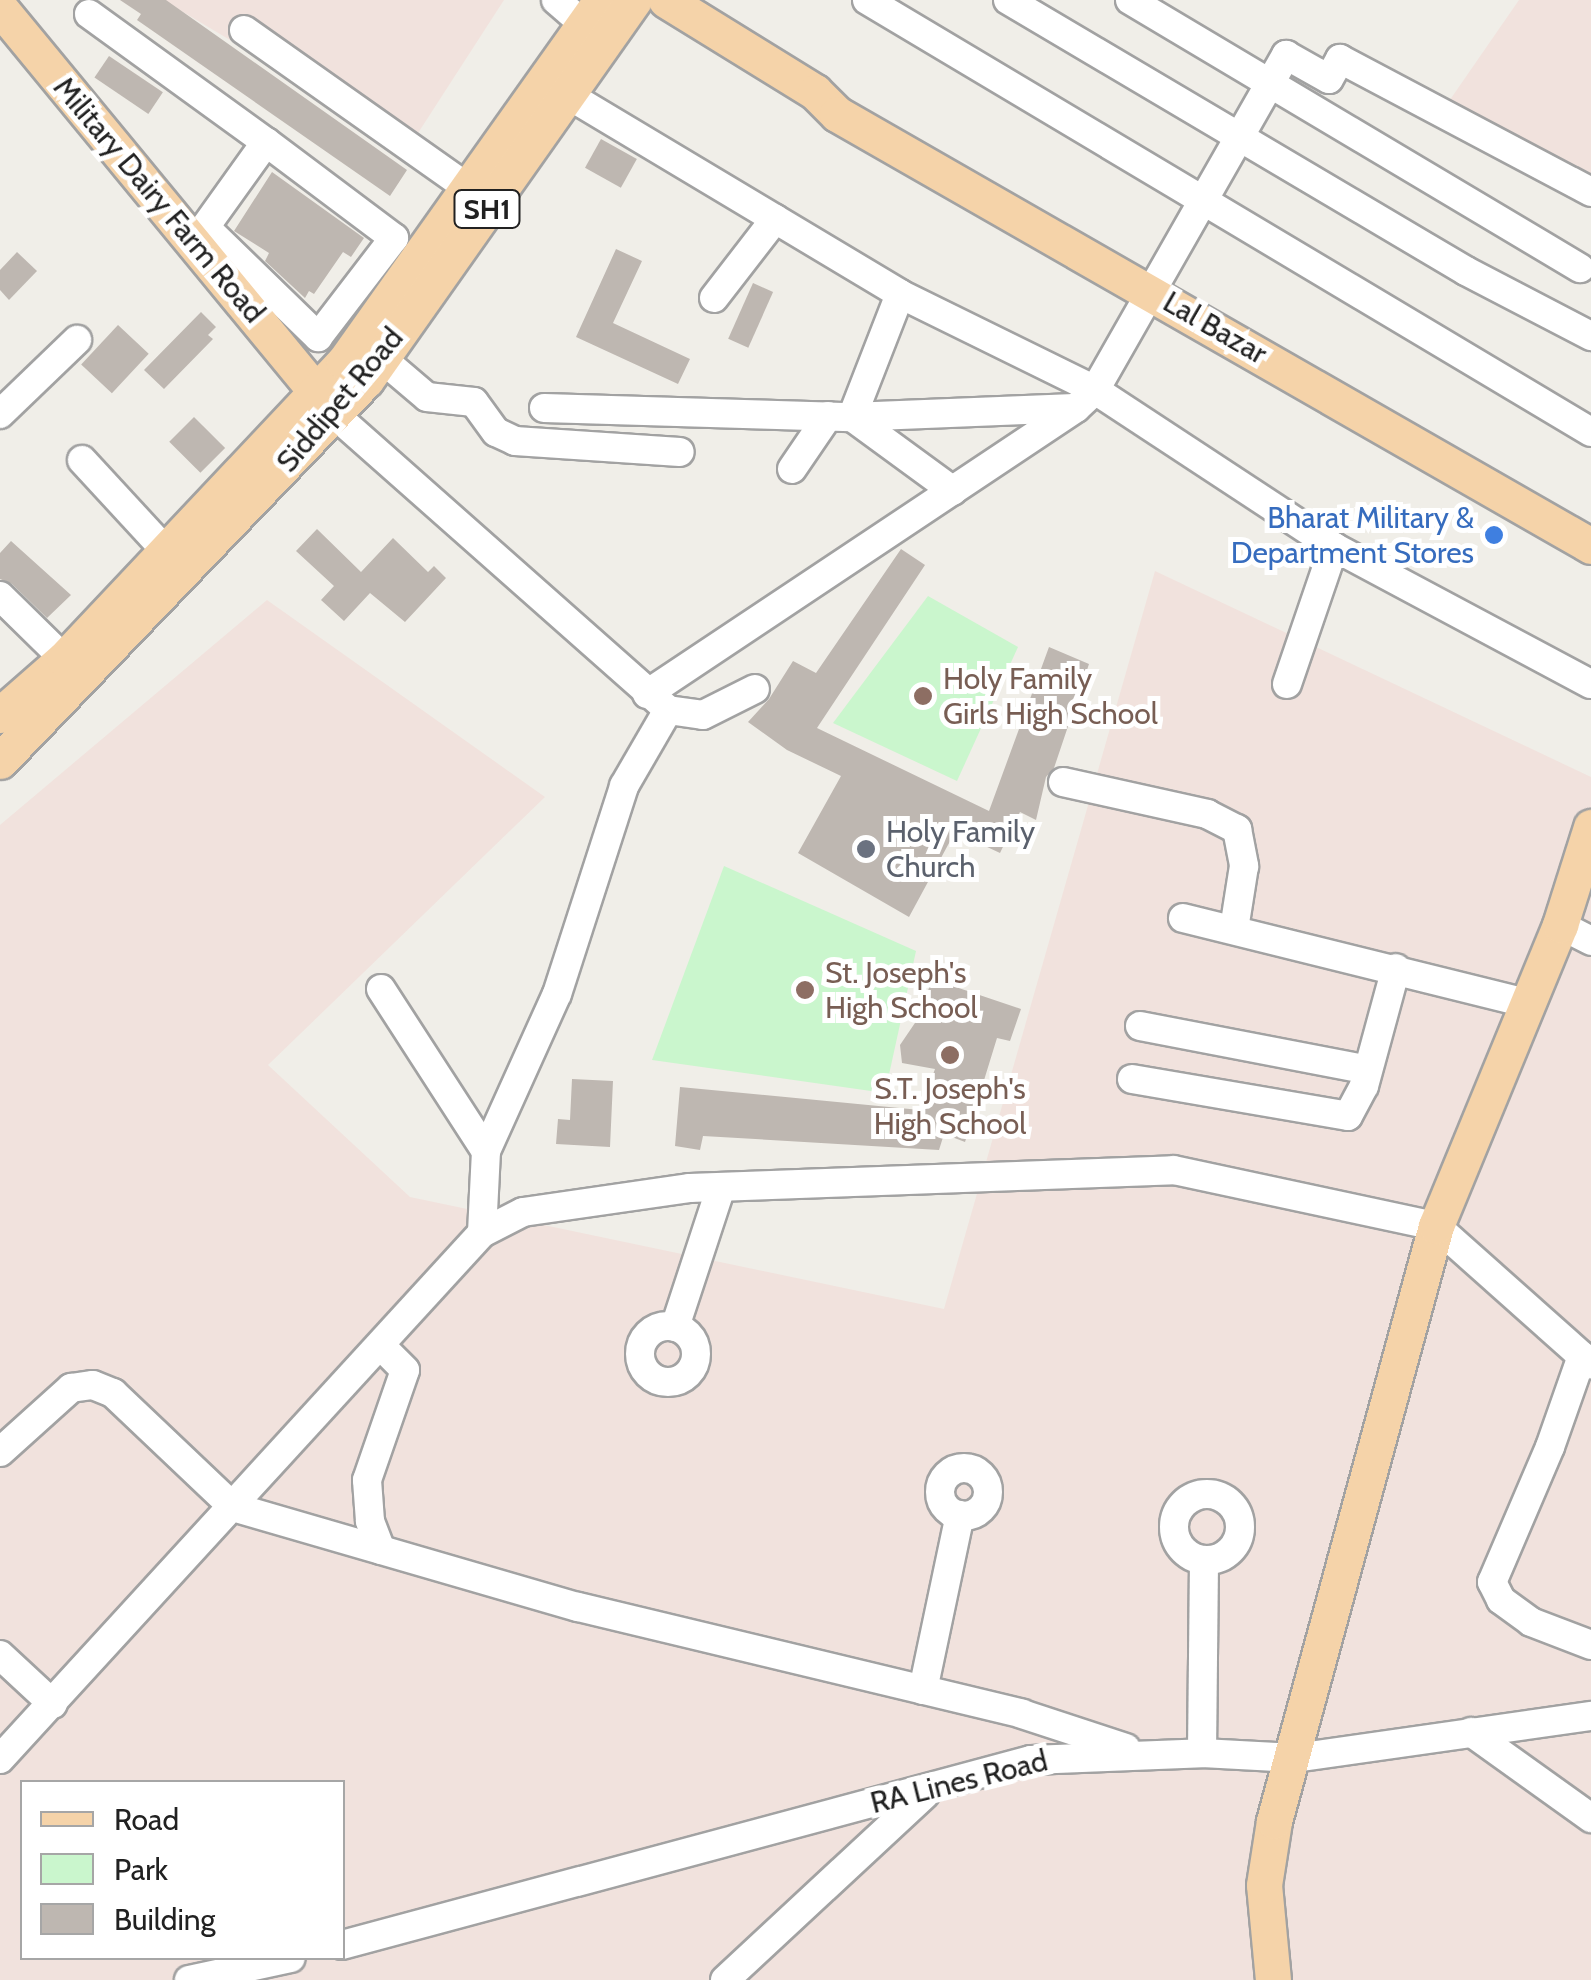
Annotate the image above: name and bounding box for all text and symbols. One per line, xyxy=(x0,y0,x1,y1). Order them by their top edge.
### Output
street label: Military Dairy Farm Road xyxy=(46,70,272,330)
road number: SH1 xyxy=(452,186,522,232)
street label: Lal Bazar xyxy=(1157,284,1273,372)
street label: Siddipet Road xyxy=(269,320,411,480)
place label: Bharat Military & Department Stores xyxy=(1231,500,1474,570)
marker: Bharat Military & Department Stores xyxy=(1483,524,1505,546)
place label: Holy Family Girls High School xyxy=(943,661,1158,732)
marker: Holy Family Girls High School xyxy=(912,685,934,707)
place label: Holy Family Church xyxy=(886,814,1035,884)
marker: Holy Family Church xyxy=(855,838,877,860)
place label: St. Joseph's High School xyxy=(825,955,978,1026)
marker: St. Joseph's High School xyxy=(794,979,816,1001)
marker: S.T. Joseph's High School xyxy=(939,1044,961,1066)
place label: S.T. Joseph's High School xyxy=(874,1071,1026,1142)
street label: RA Lines Road xyxy=(867,1743,1051,1821)
legend xyxy=(20,1780,345,1960)
text: Road xyxy=(114,1801,179,1838)
text: Park xyxy=(114,1851,168,1888)
text: Building xyxy=(114,1901,216,1938)

